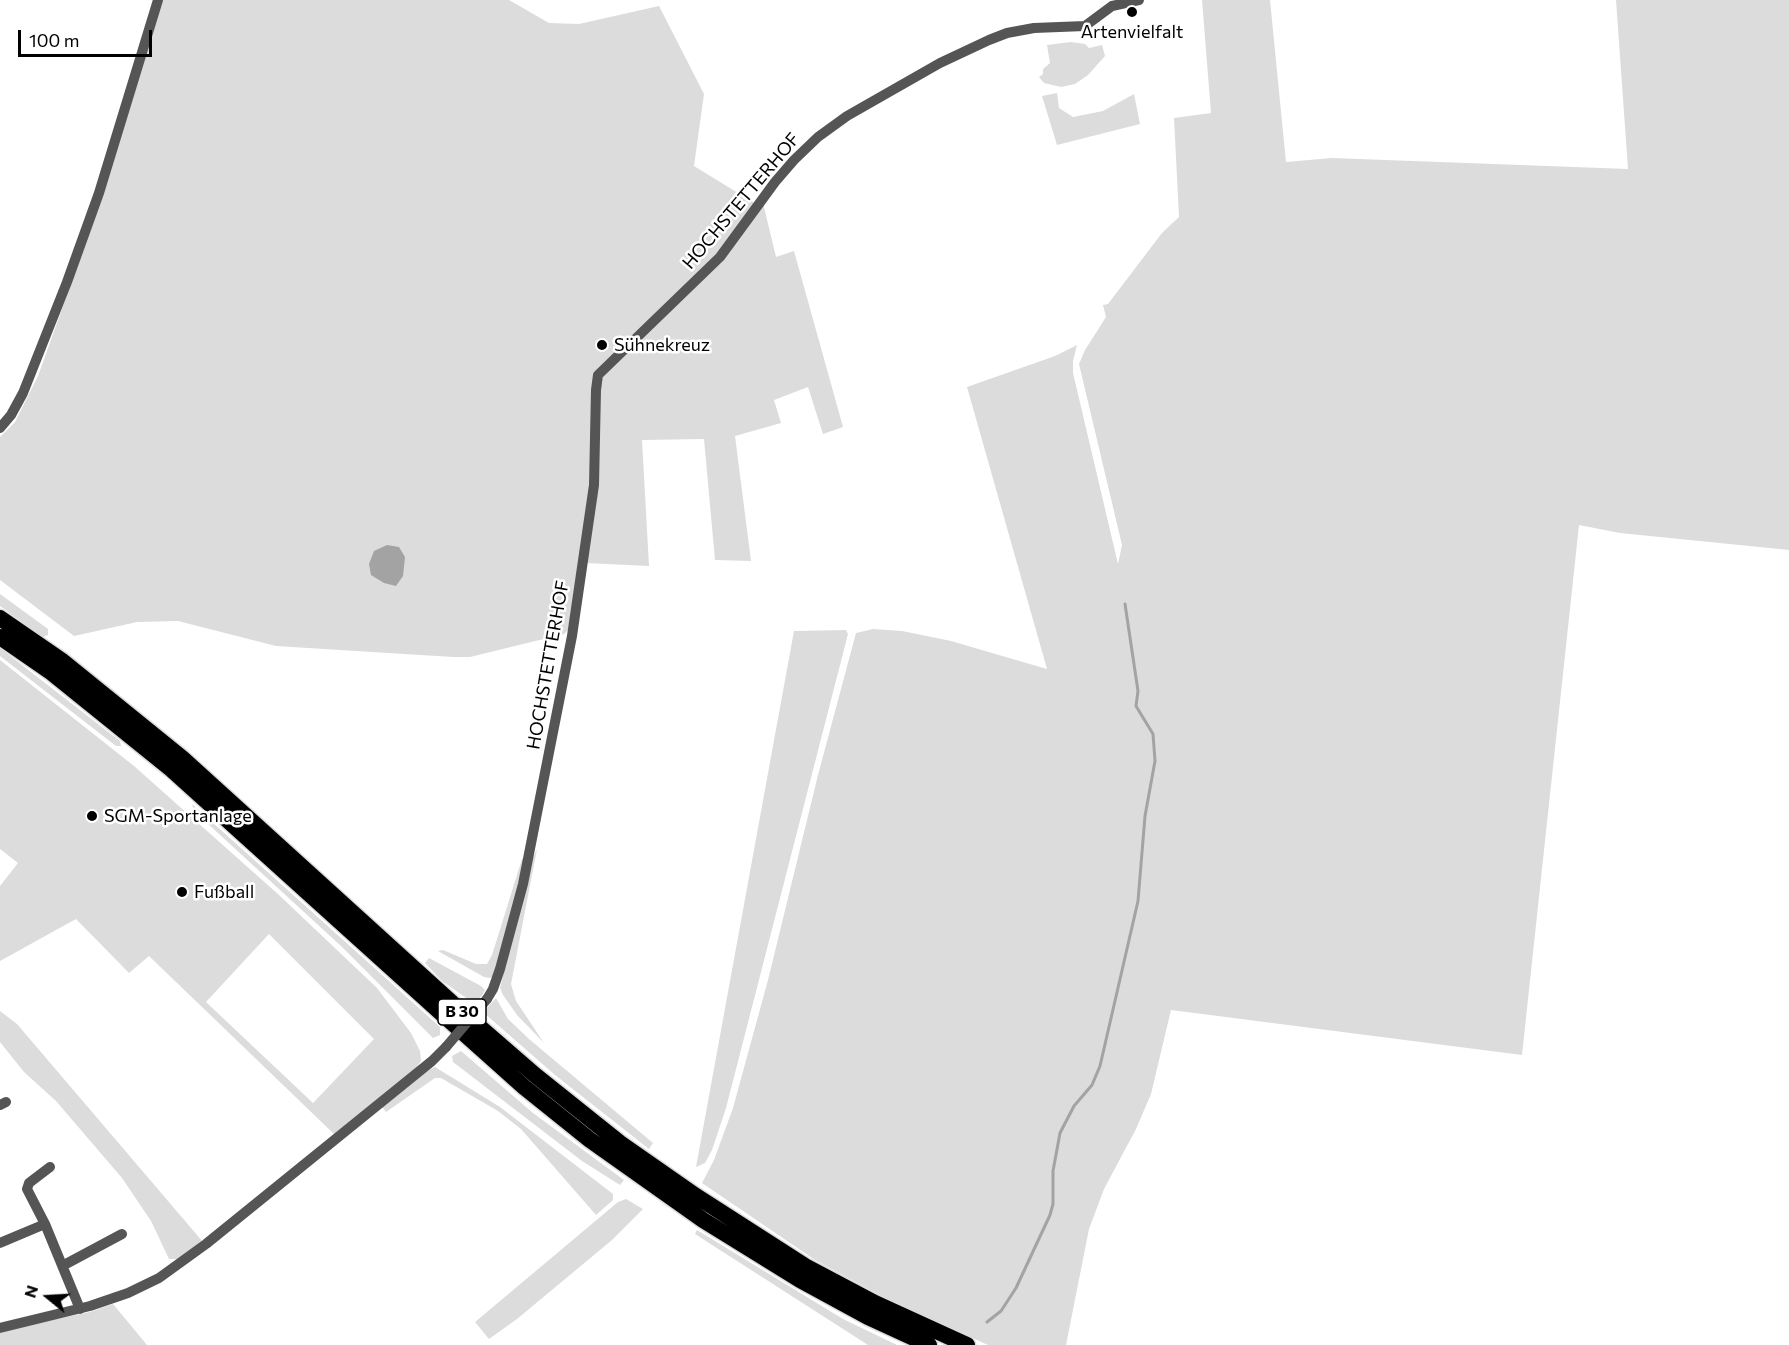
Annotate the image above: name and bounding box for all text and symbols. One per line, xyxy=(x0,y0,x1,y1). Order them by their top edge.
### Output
marker: Artenvielfalt xyxy=(1125,5,1139,19)
scale bar xyxy=(21,18,154,56)
place label: Artenvielfalt xyxy=(1081,21,1183,43)
text: 100 m xyxy=(29,29,79,51)
street label: HOCHSTETTERHOF xyxy=(678,129,804,273)
place label: Sühnekreuz xyxy=(614,334,710,356)
marker: Sühnekreuz xyxy=(595,338,609,352)
street label: HOCHSTETTERHOF xyxy=(523,579,573,751)
place label: SGM-Sportanlage xyxy=(104,805,252,827)
marker: SGM-Sportanlage xyxy=(85,809,99,823)
place label: Fußball xyxy=(194,881,254,903)
marker: Fußball xyxy=(175,885,189,899)
road number: B 30 xyxy=(438,999,486,1025)
north arrow xyxy=(18,1267,78,1327)
text: N xyxy=(20,1283,41,1300)

